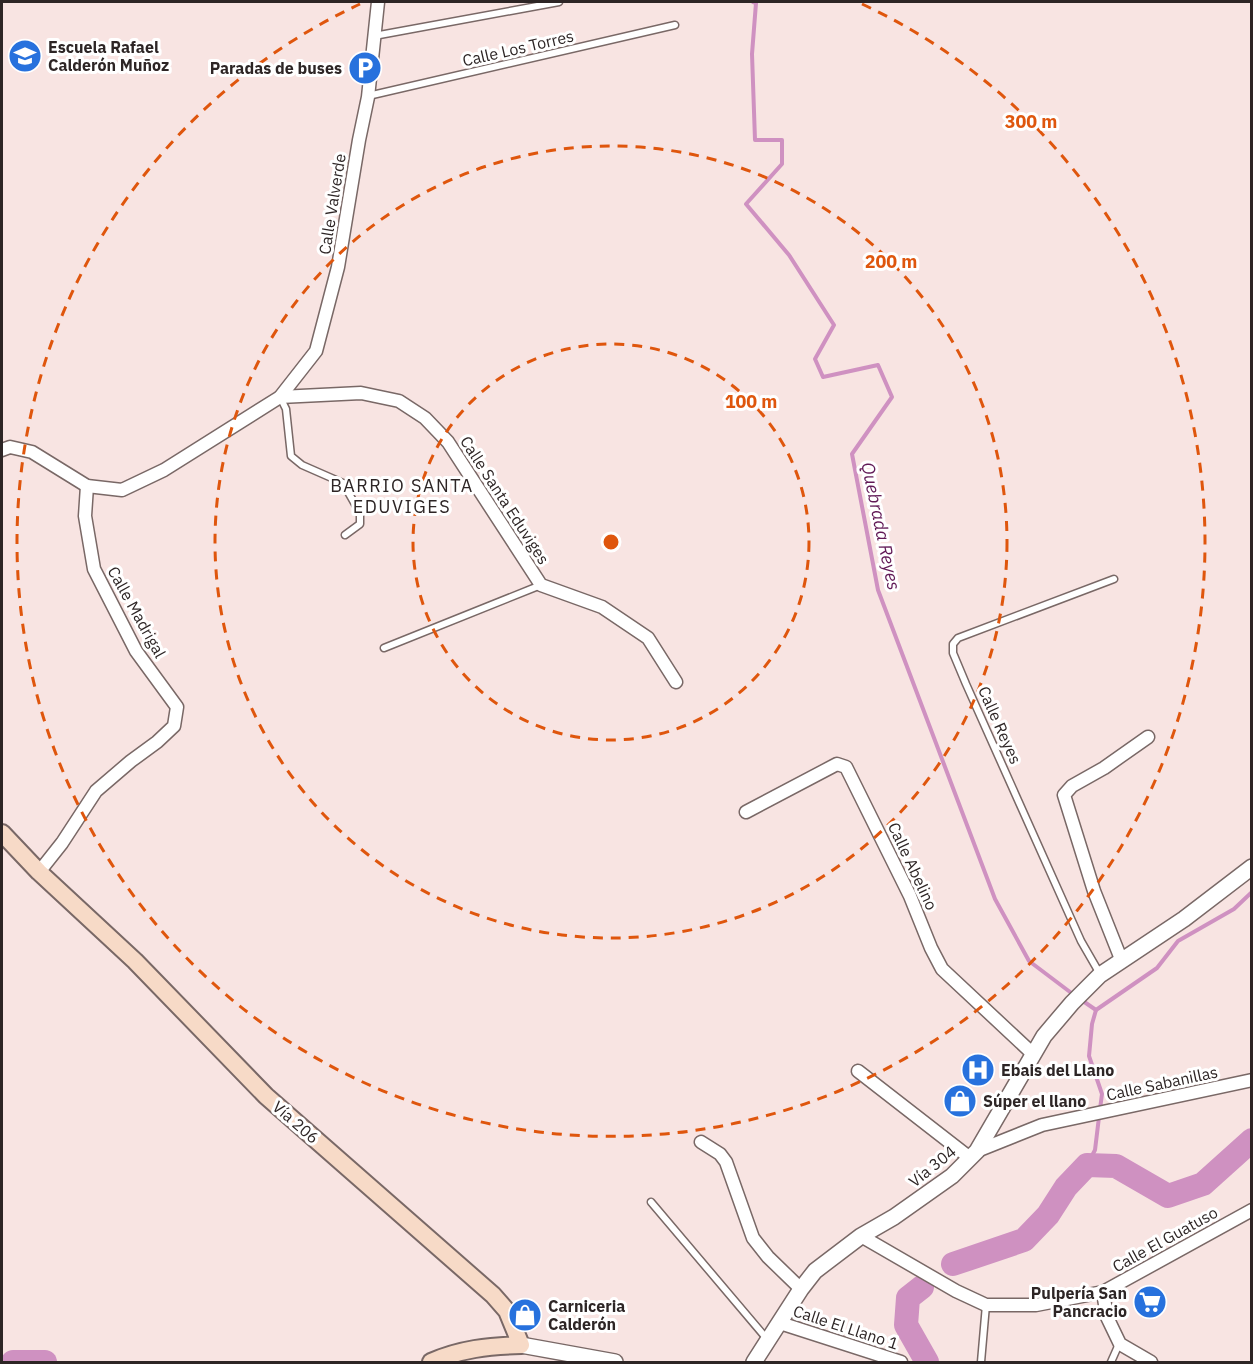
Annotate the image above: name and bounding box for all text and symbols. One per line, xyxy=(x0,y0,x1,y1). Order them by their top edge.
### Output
street label: Calle Los Torres xyxy=(461,26,575,70)
place label: Escuela Rafael Calderón Muñoz xyxy=(48,37,169,75)
school or university icon: Escuela Rafael Calderón Muñoz xyxy=(7,38,43,74)
parking icon: Paradas de buses xyxy=(347,50,383,86)
place label: Paradas de buses xyxy=(210,58,342,78)
text: 300 m xyxy=(1005,110,1057,133)
street label: Calle Valverde xyxy=(314,152,350,256)
text: 200 m xyxy=(865,250,917,273)
text: 100 m xyxy=(725,390,777,413)
street label: Calle Santa Eduviges xyxy=(456,432,554,568)
water label: Quebrada Reyes xyxy=(856,460,906,592)
district label: BARRIO SANTA EDUVIGES xyxy=(330,474,474,518)
centre of rings xyxy=(601,532,621,552)
street label: Calle Madrigal xyxy=(104,563,170,661)
street label: Calle Reyes xyxy=(974,683,1026,767)
street label: Calle Abelino xyxy=(884,819,942,913)
hospital icon: Ebais del Llano xyxy=(960,1052,996,1088)
place label: Ebais del Llano xyxy=(1001,1060,1114,1080)
street label: Calle Sabanillas xyxy=(1104,1061,1220,1105)
shop icon: Súper el llano xyxy=(942,1083,978,1119)
place label: Súper el llano xyxy=(983,1091,1086,1111)
street label: Vía 206 xyxy=(269,1096,323,1148)
street label: Vía 304 xyxy=(904,1141,960,1191)
street label: Calle El Guatuso xyxy=(1109,1202,1221,1276)
place label: Pulpería San Pancracio xyxy=(1031,1283,1127,1321)
supermarket icon: Pulpería San Pancracio xyxy=(1132,1284,1168,1320)
place label: Carniceria Calderón xyxy=(548,1296,625,1334)
shop icon: Carniceria Calderón xyxy=(507,1297,543,1333)
street label: Calle El Llano 1 xyxy=(791,1301,901,1353)

